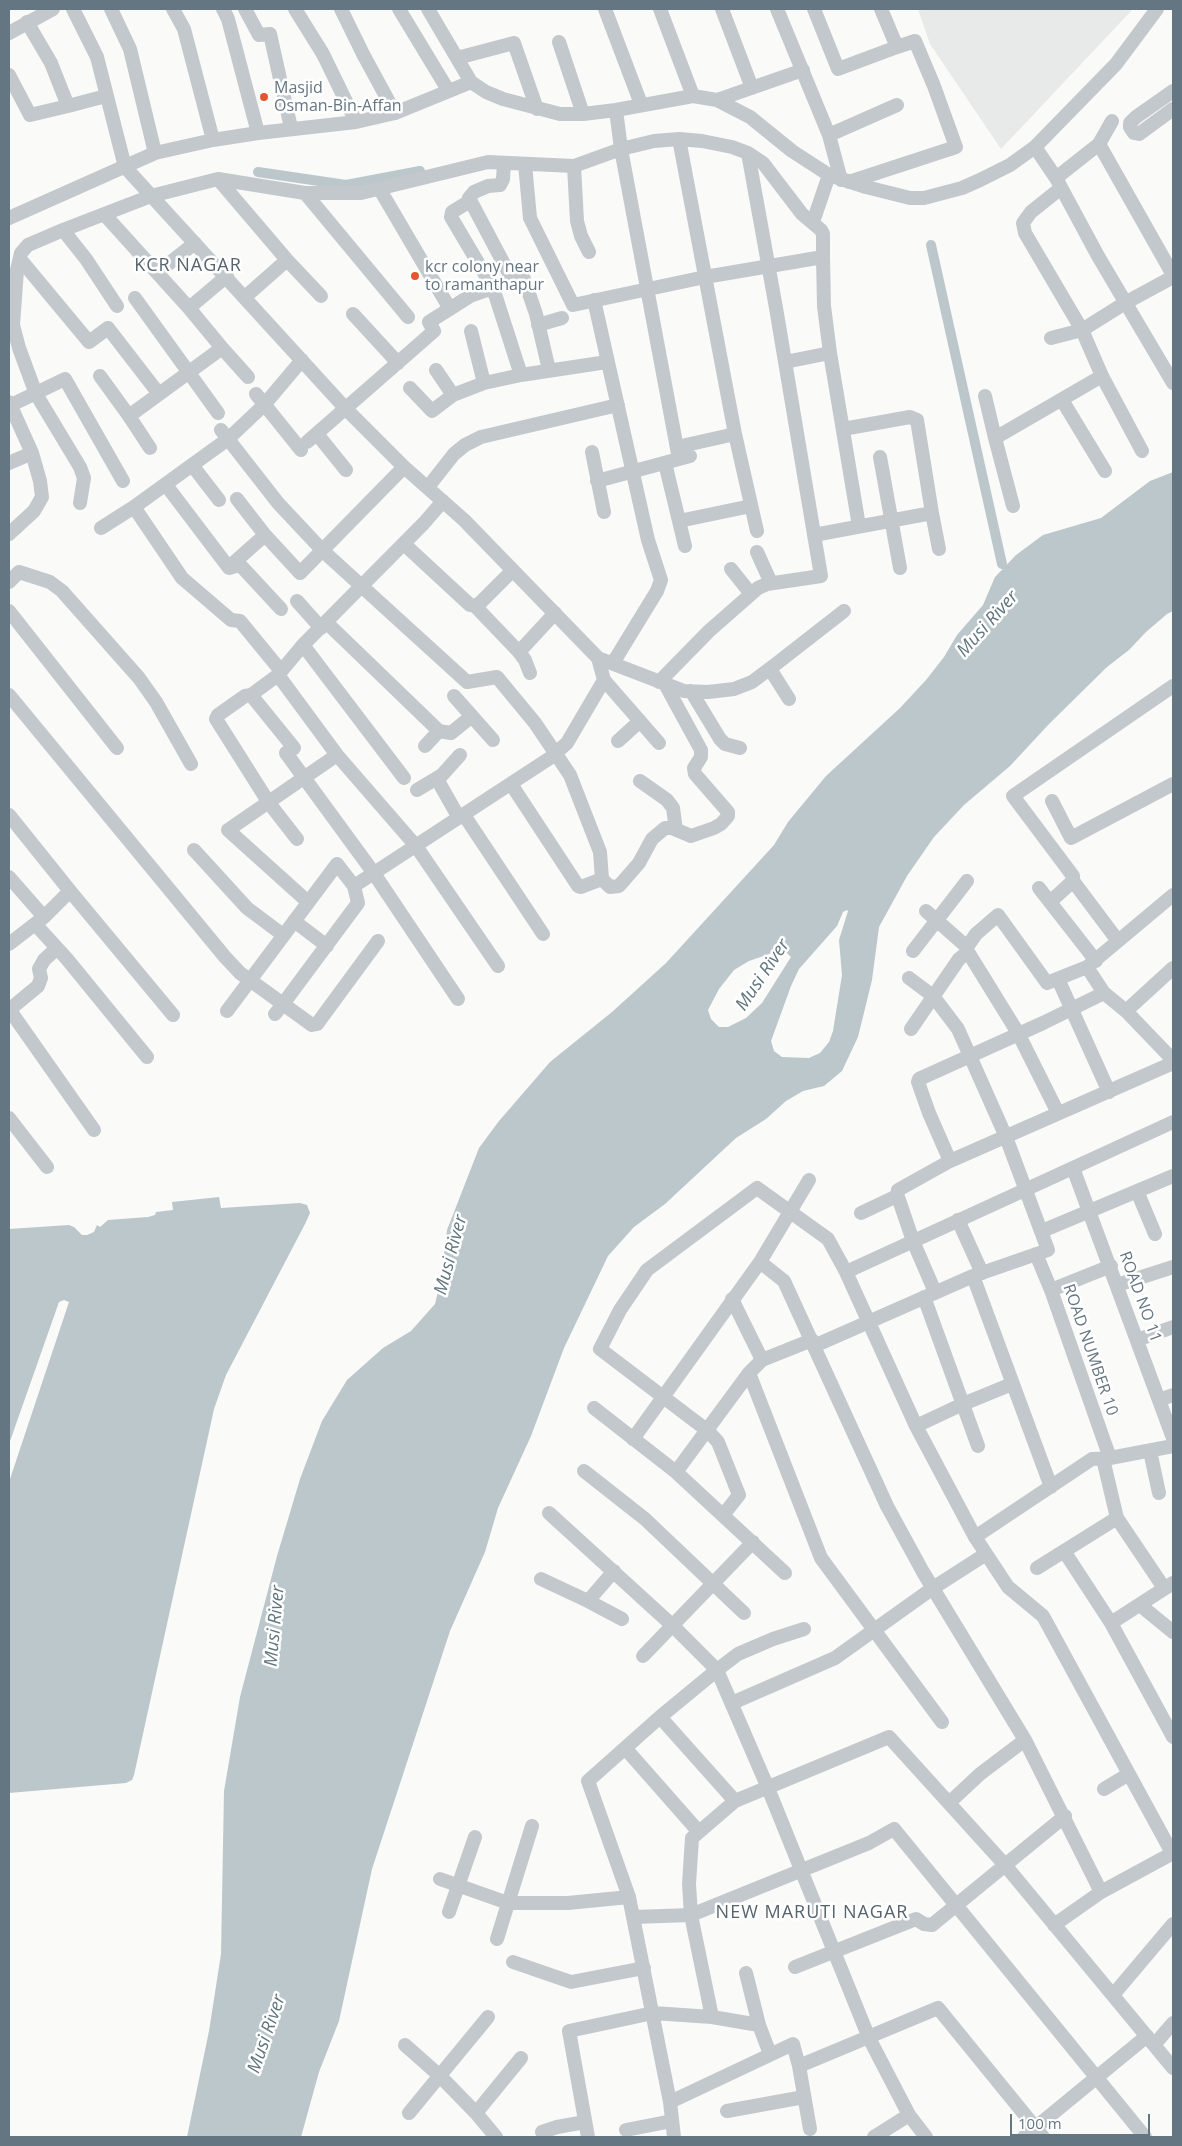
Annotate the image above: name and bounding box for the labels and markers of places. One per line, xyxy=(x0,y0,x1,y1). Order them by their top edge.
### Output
place label: Masjid Osman-Bin-Affan xyxy=(274,78,402,116)
marker: Masjid Osman-Bin-Affan xyxy=(258,91,270,103)
place label: kcr colony near to ramanthapur xyxy=(425,257,544,295)
marker: kcr colony near to ramanthapur xyxy=(409,270,421,282)

